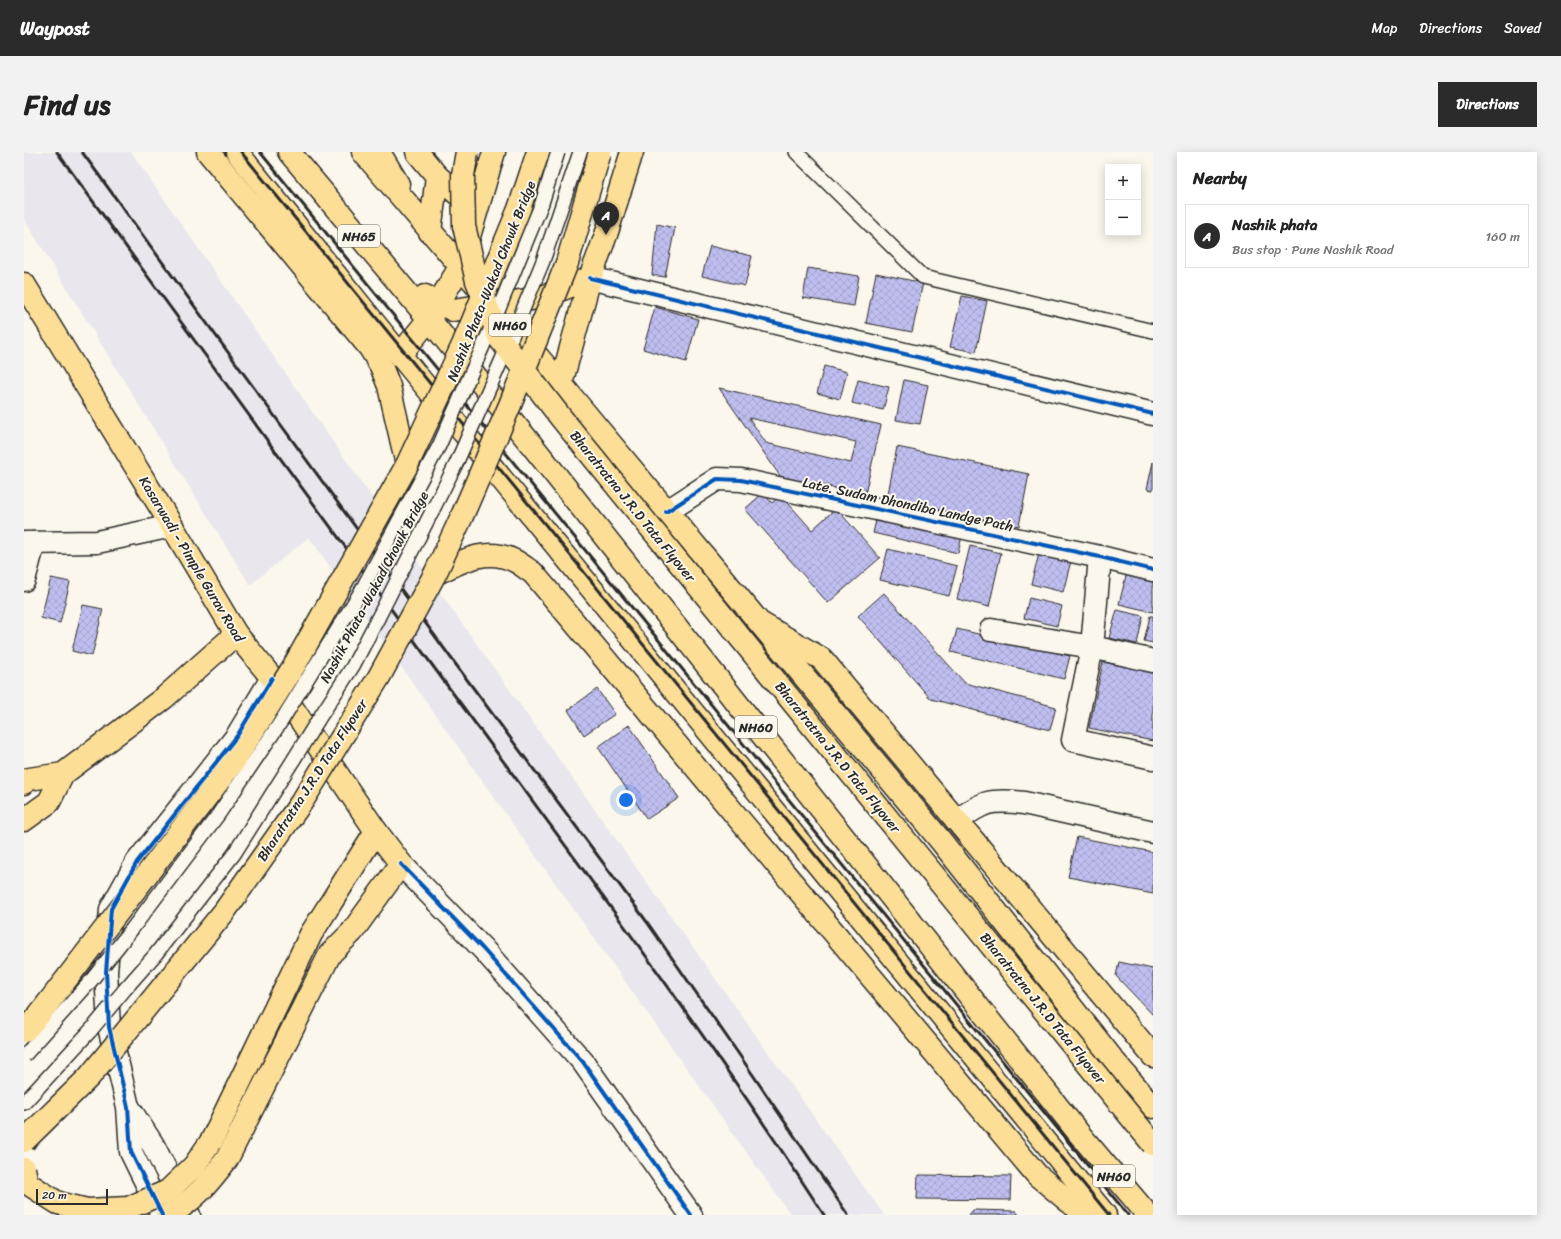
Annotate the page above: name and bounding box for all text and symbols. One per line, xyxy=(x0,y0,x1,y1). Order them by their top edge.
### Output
text: Waypost xyxy=(20,12,90,45)
text: Map xyxy=(1371,16,1397,41)
text: Directions xyxy=(1419,16,1482,41)
text: Saved xyxy=(1504,16,1541,41)
text: Find us xyxy=(24,80,111,129)
button: Directions xyxy=(1438,82,1537,127)
text: Nearby xyxy=(1193,163,1247,193)
map controls xyxy=(1105,164,1141,236)
button: + xyxy=(1105,164,1141,200)
street label: Nashik Phata-Wakad Chowk Bridge xyxy=(440,177,543,385)
button: − xyxy=(1105,200,1141,236)
pin: A xyxy=(593,202,619,235)
text: Nashik phata xyxy=(1232,212,1318,238)
road number: NH65 xyxy=(338,225,380,247)
text: A xyxy=(1203,225,1211,248)
text: 160 m xyxy=(1485,225,1520,248)
text: Bus stop · Pune Nashik Road xyxy=(1232,238,1394,261)
road number: NH60 xyxy=(489,314,531,336)
street label: Bharatratna J.R.D Tata Flyover xyxy=(563,425,703,589)
street label: Late. Sudam Dhondiba Landge Path xyxy=(800,470,1015,539)
street label: Kasarwadi - Pimple Gurav Road xyxy=(132,471,252,649)
street label: Nashik Phata-Wakad Chowk Bridge xyxy=(313,486,436,688)
street label: Bharatratna J.R.D Tata Flyover xyxy=(768,676,908,840)
street label: Bharatratna J.R.D Tata Flyover xyxy=(250,693,375,867)
road number: NH60 xyxy=(735,716,777,738)
your location xyxy=(616,790,636,810)
street label: Bharatratna J.R.D Tata Flyover xyxy=(973,927,1113,1091)
road number: NH60 xyxy=(1093,1165,1135,1187)
text: 20 m xyxy=(42,1186,67,1205)
scale bar xyxy=(36,1187,108,1206)

